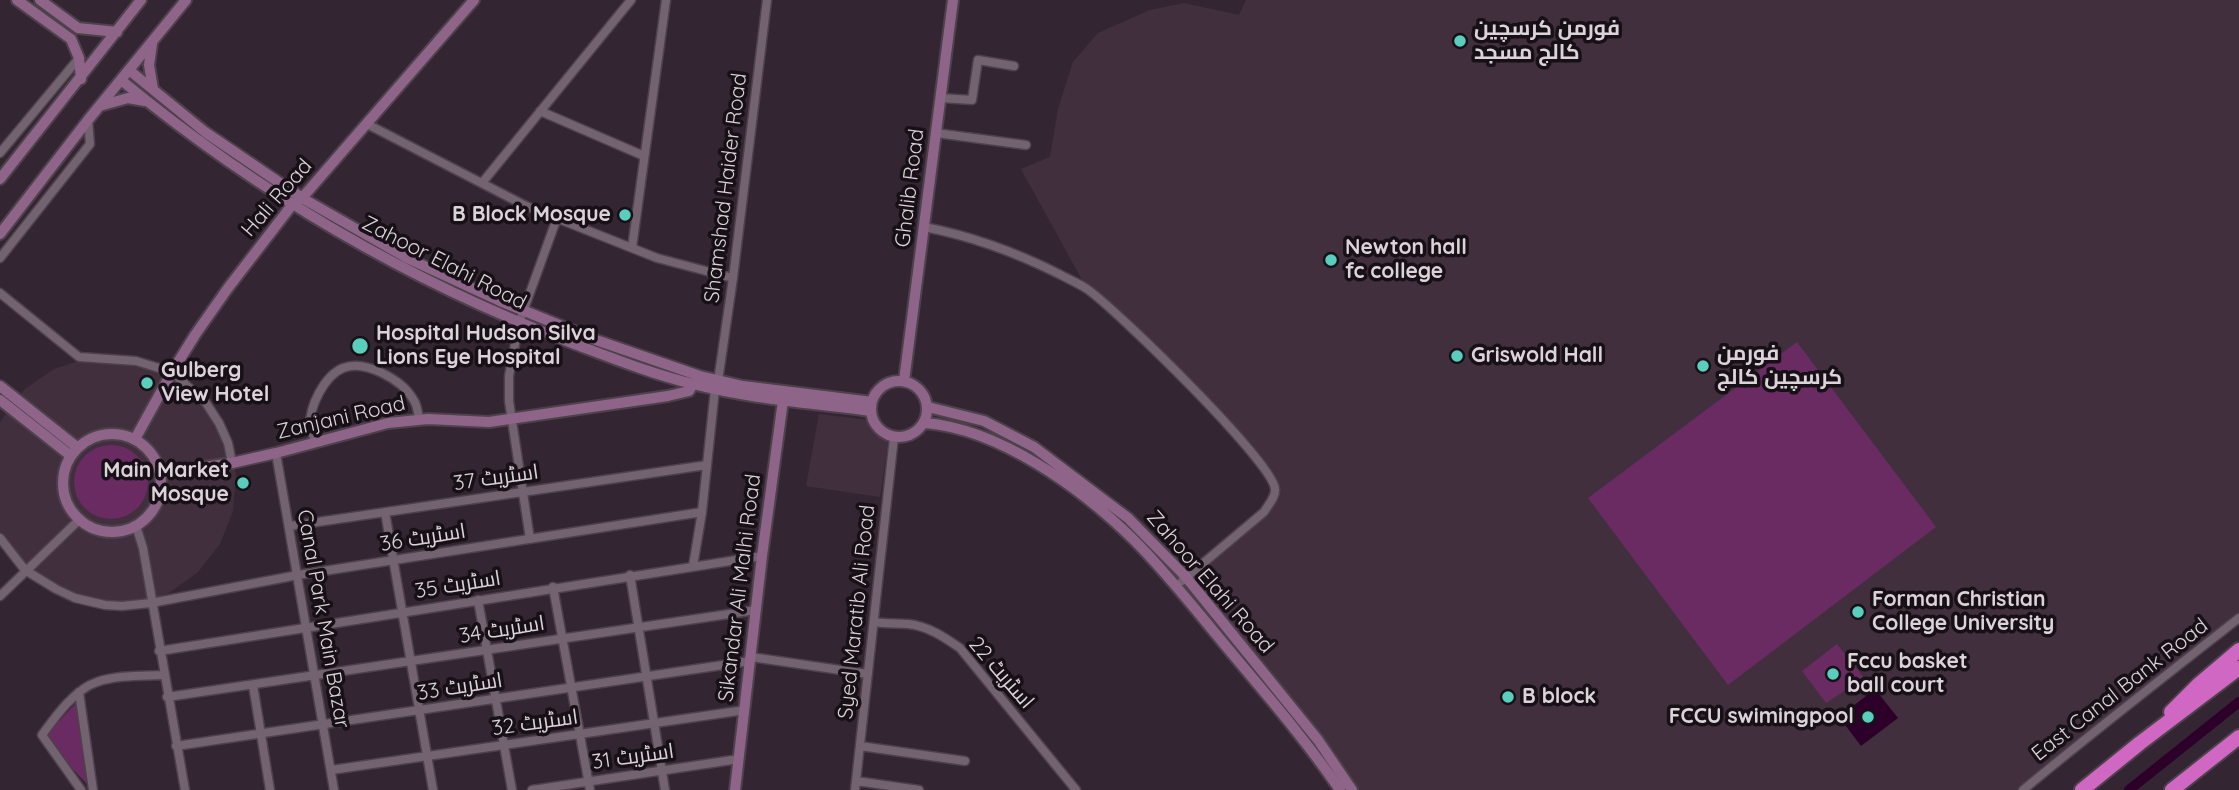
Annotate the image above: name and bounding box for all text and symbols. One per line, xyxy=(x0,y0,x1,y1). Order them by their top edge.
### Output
place label: فورمن کرسچین کالج مسجد xyxy=(1474,16,1620,66)
marker: فورمن کرسچین کالج مسجد xyxy=(1452,33,1468,49)
street label: Shamshad Haider Road xyxy=(699,72,753,304)
street label: Ghalib Road xyxy=(890,127,930,249)
street label: Hali Road xyxy=(236,154,318,242)
place label: B Block Mosque xyxy=(452,202,611,228)
marker: B Block Mosque xyxy=(617,207,633,223)
street label: Zahoor Elahi Road xyxy=(358,211,530,315)
place label: Newton hall fc college xyxy=(1345,235,1467,285)
marker: Newton hall fc college xyxy=(1323,252,1339,268)
place label: Hospital Hudson Silva Lions Eye Hospital xyxy=(376,321,596,371)
marker: Hospital Hudson Silva Lions Eye Hospital xyxy=(350,336,370,356)
place label: فورمن کرسچین کالج xyxy=(1717,341,1842,391)
place label: Griswold Hall xyxy=(1471,343,1603,369)
marker: Griswold Hall xyxy=(1449,348,1465,364)
place label: Gulberg View Hotel xyxy=(161,358,269,408)
marker: فورمن کرسچین کالج xyxy=(1695,358,1711,374)
marker: Gulberg View Hotel xyxy=(139,375,155,391)
street label: Zanjani Road xyxy=(274,391,408,445)
place label: Main Market Mosque xyxy=(103,458,229,508)
street label: اسٹریٹ 37 xyxy=(452,460,540,496)
street label: Sikandar Ali Malhi Road xyxy=(714,473,766,703)
marker: Main Market Mosque xyxy=(235,475,251,491)
street label: Syed Maratib Ali Road xyxy=(833,504,881,720)
street label: Zahoor Elahi Road xyxy=(1141,505,1279,659)
street label: Canal Park Main Bazar xyxy=(291,508,355,730)
street label: اسٹریٹ 36 xyxy=(378,519,468,557)
street label: اسٹریٹ 35 xyxy=(413,566,503,604)
place label: Forman Christian College University xyxy=(1872,587,2054,637)
marker: Forman Christian College University xyxy=(1850,604,1866,620)
street label: اسٹریٹ 34 xyxy=(458,611,546,649)
street label: East Canal Bank Road xyxy=(2027,613,2213,767)
street label: اسٹریٹ 22 xyxy=(963,632,1039,714)
place label: Fccu basket ball court xyxy=(1847,649,1967,699)
marker: Fccu basket ball court xyxy=(1825,666,1841,682)
street label: اسٹریٹ 33 xyxy=(416,668,504,706)
place label: B block xyxy=(1522,684,1596,710)
marker: B block xyxy=(1500,689,1516,705)
street label: اسٹریٹ 32 xyxy=(490,704,580,742)
place label: FCCU swimingpool xyxy=(1669,704,1854,730)
marker: FCCU swimingpool xyxy=(1860,709,1876,725)
street label: اسٹریٹ 31 xyxy=(590,739,676,775)

